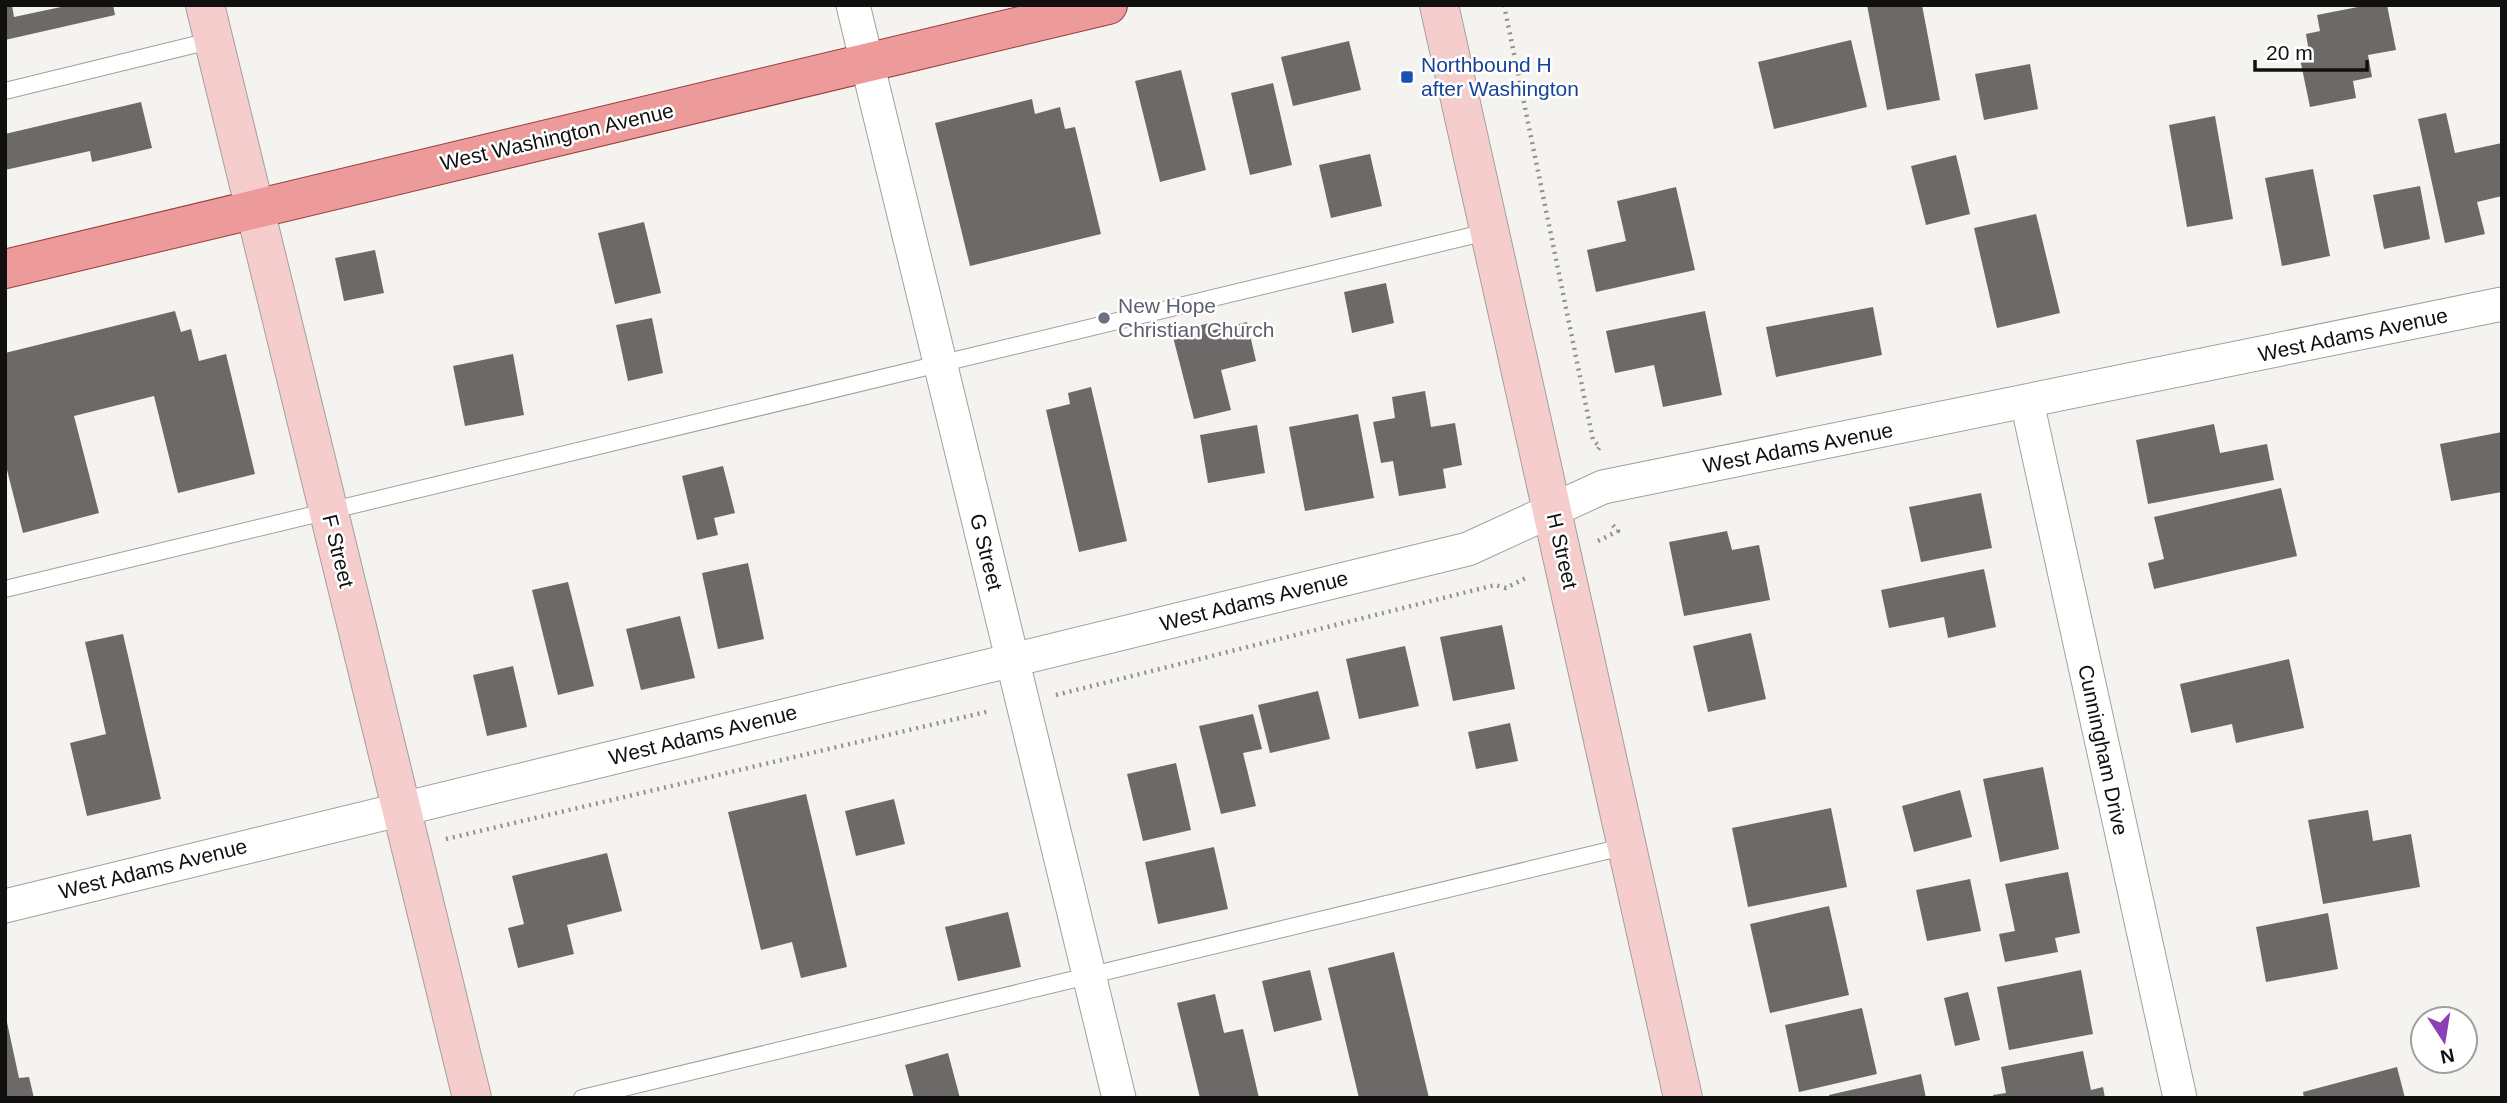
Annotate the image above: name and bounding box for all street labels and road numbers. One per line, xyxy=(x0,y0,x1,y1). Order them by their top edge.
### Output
street label: West Washington Avenue xyxy=(438,98,676,175)
street label: West Adams Avenue xyxy=(2256,303,2450,366)
street label: West Adams Avenue xyxy=(1701,418,1895,477)
street label: G Street xyxy=(966,511,1007,593)
street label: H Street xyxy=(1543,511,1582,591)
street label: F Street xyxy=(318,512,359,590)
street label: West Adams Avenue xyxy=(1157,566,1350,635)
street label: Cunningham Drive xyxy=(2074,662,2133,837)
street label: West Adams Avenue xyxy=(606,700,799,769)
street label: West Adams Avenue xyxy=(56,834,249,903)

